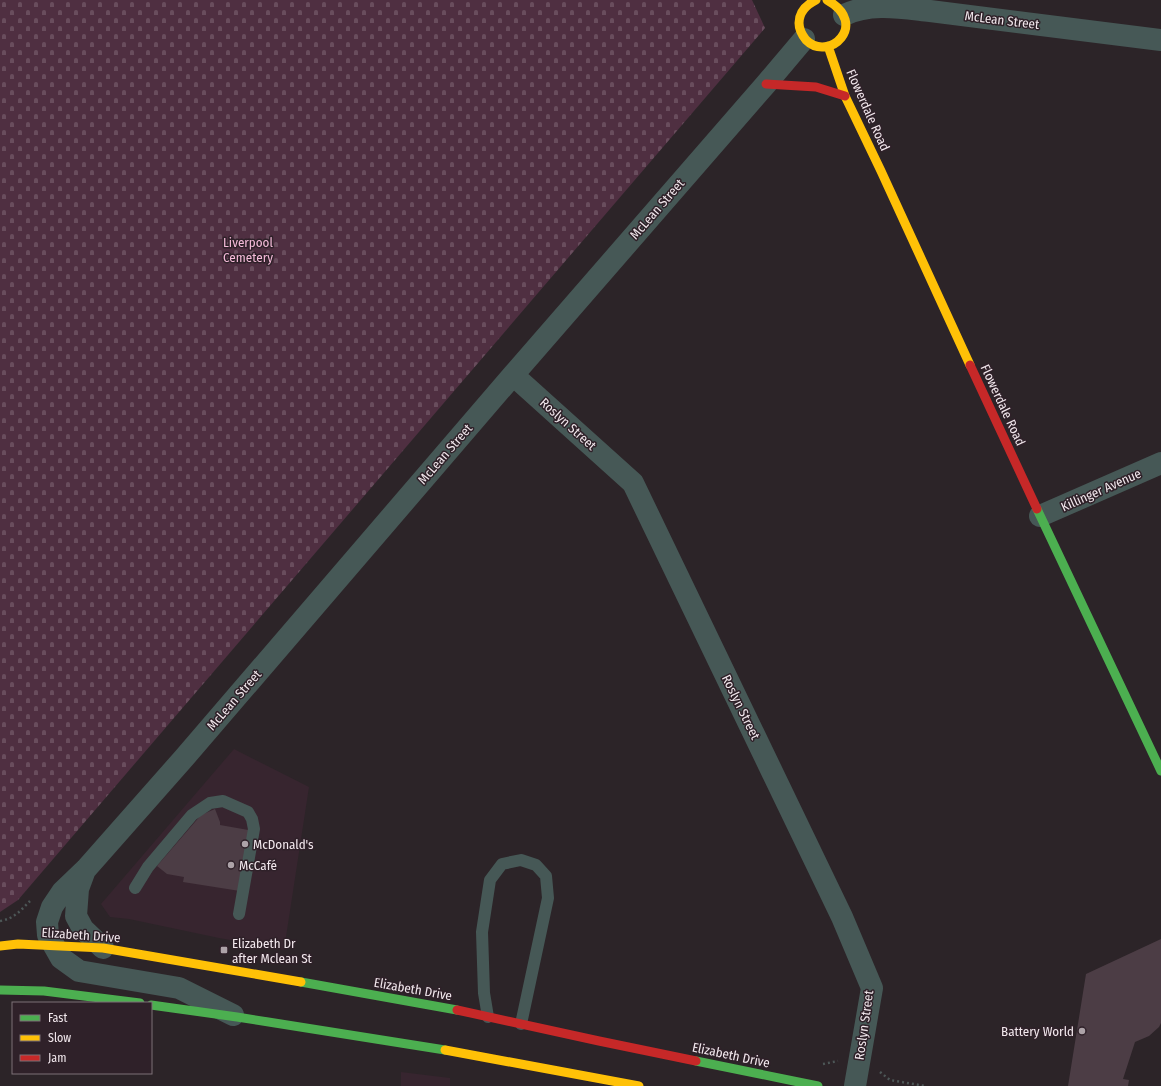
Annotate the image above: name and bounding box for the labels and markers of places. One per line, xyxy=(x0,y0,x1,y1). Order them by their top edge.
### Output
place label: McDonald's xyxy=(253,837,314,852)
marker: McDonald's xyxy=(240,839,250,849)
place label: McCafé xyxy=(239,858,277,873)
marker: McCafé xyxy=(226,860,236,870)
place label: Elizabeth Dr after Mclean St xyxy=(232,936,313,966)
marker: Elizabeth Dr after Mclean St xyxy=(219,945,229,955)
place label: Battery World xyxy=(1001,1024,1074,1039)
marker: Battery World xyxy=(1077,1026,1087,1036)

